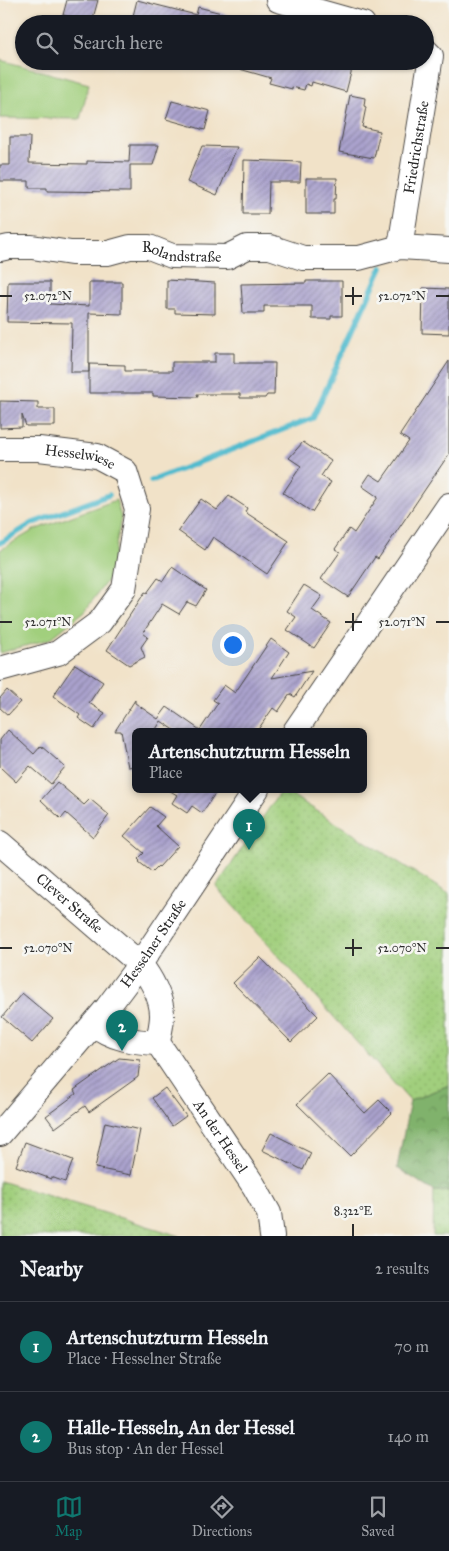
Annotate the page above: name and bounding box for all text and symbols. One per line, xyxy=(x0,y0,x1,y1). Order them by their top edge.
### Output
search box xyxy=(15,15,434,70)
icon: search xyxy=(33,29,61,57)
text: Search here xyxy=(73,31,163,54)
street label: Friedrichstraße xyxy=(400,99,433,195)
street label: Rolandstraße xyxy=(142,238,221,266)
text: 52.072°N xyxy=(24,289,72,303)
text: 52.072°N xyxy=(378,289,426,303)
street label: Hesselwiese xyxy=(44,441,119,473)
text: 52.071°N xyxy=(25,615,71,629)
text: 52.071°N xyxy=(379,615,425,629)
your location xyxy=(220,632,246,658)
popup xyxy=(132,728,367,793)
text: Artenschutzturm Hesseln xyxy=(149,740,350,763)
text: Place xyxy=(149,763,183,782)
pin: 1 xyxy=(233,809,265,850)
street label: Clever Straße xyxy=(32,869,107,937)
street label: Hesselner Straße xyxy=(117,895,190,991)
text: 52.070°N xyxy=(23,941,73,955)
text: 52.070°N xyxy=(377,941,427,955)
pin: 2 xyxy=(106,1010,138,1051)
street label: An der Hessel xyxy=(189,1095,252,1177)
text: 8.322°E xyxy=(334,1204,373,1218)
text: Nearby xyxy=(20,1256,83,1282)
text: 2 results xyxy=(375,1259,429,1278)
text: Artenschutzturm Hesseln xyxy=(67,1326,268,1349)
text: 1 xyxy=(33,1337,39,1356)
text: 70 m xyxy=(394,1337,429,1356)
text: Place · Hesselner Straße xyxy=(67,1349,221,1368)
text: Halle-Hesseln, An der Hessel xyxy=(67,1416,295,1439)
text: 2 xyxy=(32,1427,40,1446)
text: 140 m xyxy=(388,1427,429,1446)
text: Bus stop · An der Hessel xyxy=(67,1439,223,1458)
tab: Map xyxy=(55,1493,83,1540)
tab: Directions xyxy=(192,1493,252,1540)
tab: Saved xyxy=(361,1493,394,1540)

